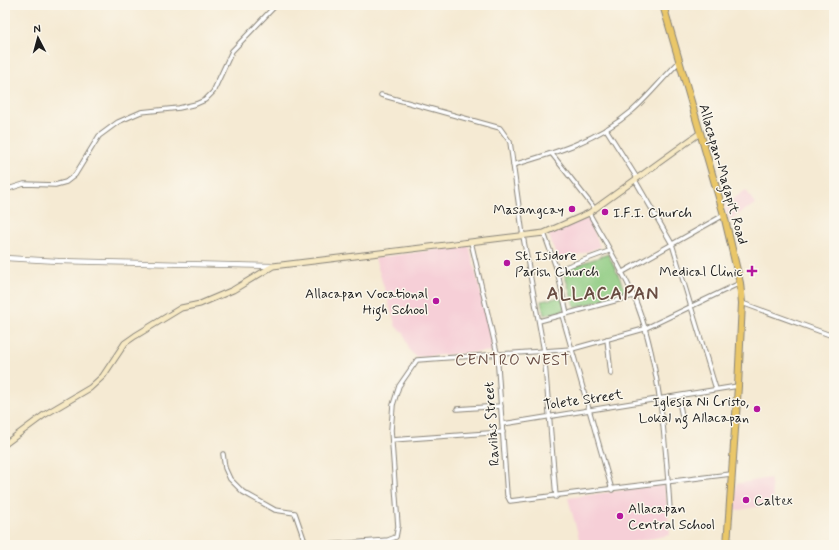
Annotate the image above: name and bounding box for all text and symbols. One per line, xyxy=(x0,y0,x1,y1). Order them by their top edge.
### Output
north arrow xyxy=(18,18,58,58)
text: N xyxy=(33,22,41,36)
street label: Allacapan-Magapit Road xyxy=(692,102,752,247)
place label: Masangcay xyxy=(493,201,564,219)
marker: Masangcay xyxy=(567,204,577,214)
place label: I.F.I. Church xyxy=(613,204,692,222)
marker: I.F.I. Church xyxy=(600,207,610,217)
place label: St. Isidore Parish Church xyxy=(515,247,599,281)
marker: St. Isidore Parish Church xyxy=(502,258,512,268)
place label: Medical Clinic xyxy=(659,263,744,281)
marker: Medical Clinic xyxy=(746,265,758,277)
district label: ALLACAPAN xyxy=(547,282,659,306)
place label: Allacapan Vocational High School xyxy=(305,285,428,321)
marker: Allacapan Vocational High School xyxy=(431,296,441,306)
district label: CENTRO WEST xyxy=(455,350,571,371)
street label: Ravilas Street xyxy=(480,381,504,467)
street label: Tolete Street xyxy=(542,385,625,414)
place label: Iglesia Ni Cristo, Lokal ng Allacapan xyxy=(639,393,749,429)
marker: Iglesia Ni Cristo, Lokal ng Allacapan xyxy=(752,404,762,414)
place label: Caltex xyxy=(754,492,793,510)
marker: Caltex xyxy=(741,495,751,505)
place label: Allacapan Central School xyxy=(628,500,715,534)
marker: Allacapan Central School xyxy=(615,511,625,521)

